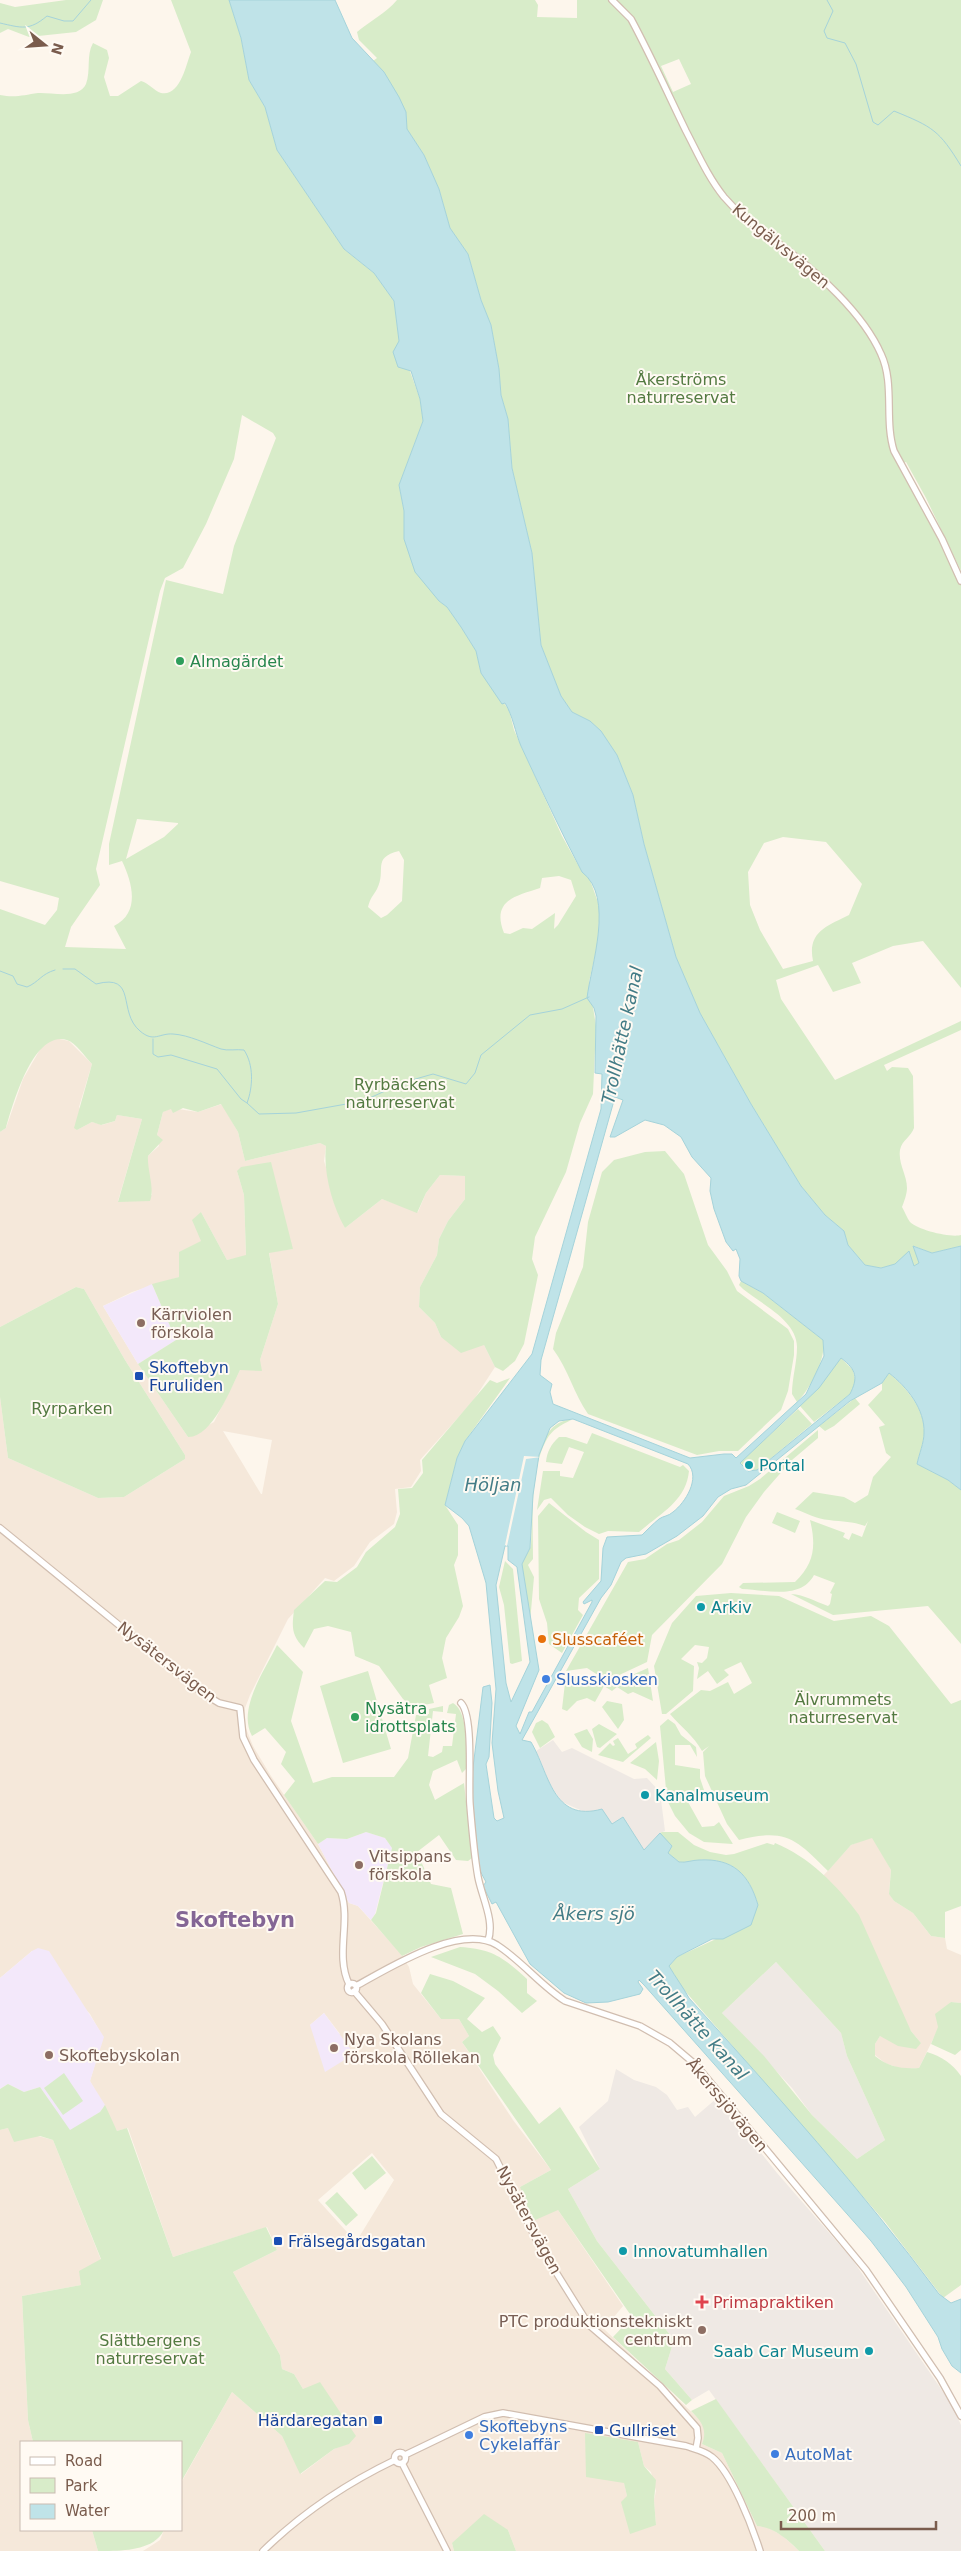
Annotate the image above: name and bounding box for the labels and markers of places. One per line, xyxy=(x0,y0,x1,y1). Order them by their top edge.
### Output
place label: Almagärdet xyxy=(190,652,283,671)
marker: Almagärdet xyxy=(174,655,186,667)
place label: Kärrviolen förskola xyxy=(151,1305,232,1342)
marker: Kärrviolen förskola xyxy=(135,1317,147,1329)
place label: Skoftebyn Furuliden xyxy=(149,1358,229,1395)
marker: Skoftebyn Furuliden xyxy=(133,1370,145,1382)
place label: Portal xyxy=(759,1456,805,1475)
marker: Portal xyxy=(743,1459,755,1471)
place label: Arkiv xyxy=(711,1598,752,1617)
marker: Arkiv xyxy=(695,1601,707,1613)
place label: Slusscaféet xyxy=(552,1630,644,1649)
marker: Slusscaféet xyxy=(536,1633,548,1645)
place label: Slusskiosken xyxy=(556,1670,658,1689)
marker: Slusskiosken xyxy=(540,1673,552,1685)
place label: Nysätra idrottsplats xyxy=(365,1699,456,1736)
marker: Nysätra idrottsplats xyxy=(349,1711,361,1723)
place label: Kanalmuseum xyxy=(655,1786,769,1805)
marker: Kanalmuseum xyxy=(639,1789,651,1801)
place label: Vitsippans förskola xyxy=(369,1847,452,1884)
marker: Vitsippans förskola xyxy=(353,1859,365,1871)
place label: Nya Skolans förskola Röllekan xyxy=(344,2030,480,2067)
marker: Nya Skolans förskola Röllekan xyxy=(328,2042,340,2054)
place label: Skoftebyskolan xyxy=(59,2046,180,2065)
marker: Skoftebyskolan xyxy=(43,2049,55,2061)
place label: Frälsegårdsgatan xyxy=(288,2232,426,2251)
marker: Frälsegårdsgatan xyxy=(272,2235,284,2247)
place label: Innovatumhallen xyxy=(633,2242,768,2261)
marker: Innovatumhallen xyxy=(617,2245,629,2257)
place label: Primapraktiken xyxy=(713,2293,834,2312)
marker: Primapraktiken xyxy=(695,2295,709,2309)
place label: PTC produktionstekniskt centrum xyxy=(499,2312,692,2349)
marker: PTC produktionstekniskt centrum xyxy=(696,2324,708,2336)
place label: Saab Car Museum xyxy=(714,2342,859,2361)
marker: Saab Car Museum xyxy=(863,2345,875,2357)
place label: Härdaregatan xyxy=(258,2411,368,2430)
marker: Härdaregatan xyxy=(372,2414,384,2426)
place label: Skoftebyns Cykelaffär xyxy=(479,2417,567,2454)
place label: Gullriset xyxy=(609,2421,676,2440)
marker: Gullriset xyxy=(593,2424,605,2436)
marker: Skoftebyns Cykelaffär xyxy=(463,2429,475,2441)
place label: AutoMat xyxy=(785,2445,852,2464)
marker: AutoMat xyxy=(769,2448,781,2460)

